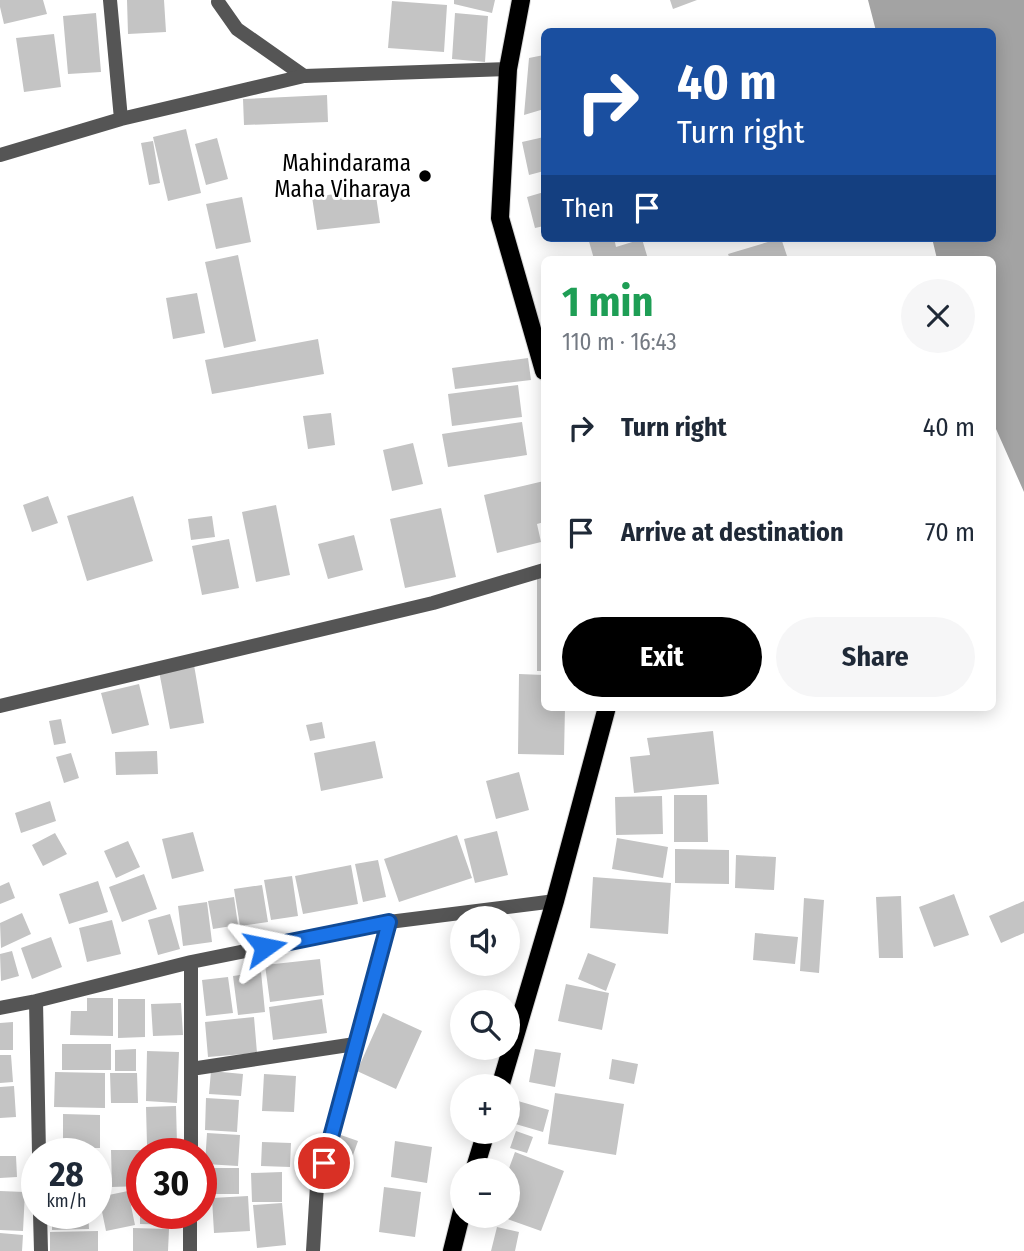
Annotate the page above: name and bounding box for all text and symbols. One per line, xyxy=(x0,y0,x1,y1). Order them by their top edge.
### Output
text: 40 m xyxy=(677,53,777,112)
icon: right xyxy=(562,56,653,147)
text: Turn right xyxy=(677,113,804,151)
place label: Mahindarama Maha Viharaya xyxy=(274,149,411,203)
marker: Mahindarama Maha Viharaya xyxy=(417,168,433,184)
icon: arrive xyxy=(628,189,666,227)
text: Then xyxy=(562,193,614,224)
text: 1 min xyxy=(562,277,653,327)
button: close xyxy=(901,279,975,353)
text: 110 m · 16:43 xyxy=(562,328,677,356)
icon: right xyxy=(562,409,600,447)
text: Turn right xyxy=(621,412,727,443)
text: 40 m xyxy=(923,412,975,443)
icon: arrive xyxy=(562,514,600,552)
text: Arrive at destination xyxy=(621,517,844,548)
text: 70 m xyxy=(925,517,975,548)
button: Exit xyxy=(562,617,762,697)
button: Share xyxy=(776,617,975,697)
map controls xyxy=(450,906,520,1228)
button: sound xyxy=(450,906,520,976)
position arrow xyxy=(228,910,302,984)
button: search xyxy=(450,990,520,1060)
button: + xyxy=(450,1074,520,1144)
pin xyxy=(294,1133,354,1193)
speed limit sign: 30 xyxy=(126,1138,217,1229)
icon: arrive xyxy=(305,1144,343,1182)
text: 28 xyxy=(49,1153,84,1195)
button: − xyxy=(450,1158,520,1228)
text: km/h xyxy=(46,1190,87,1212)

